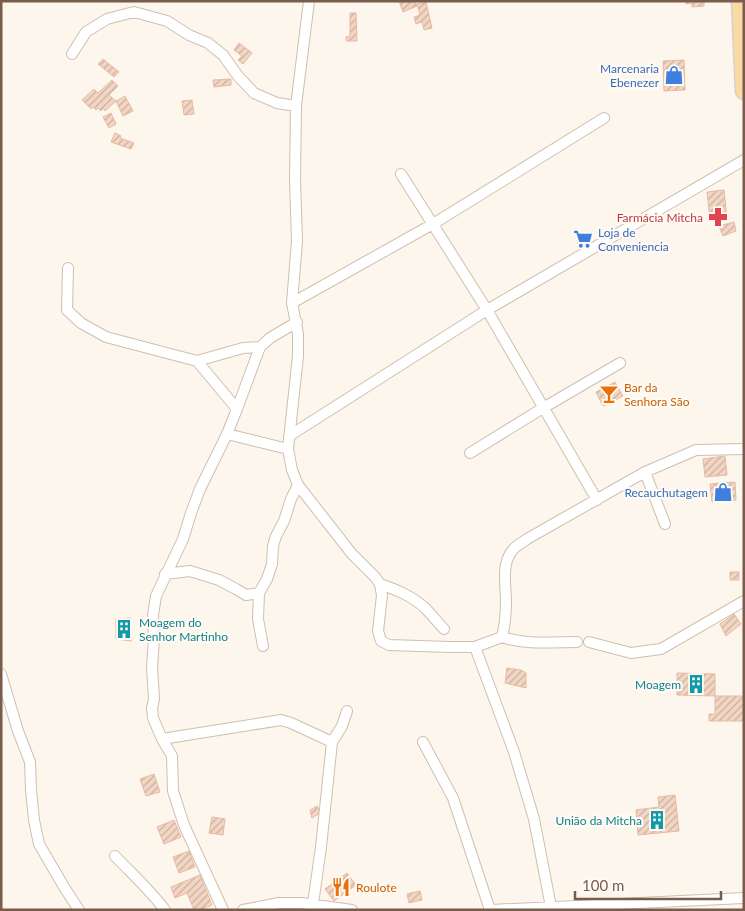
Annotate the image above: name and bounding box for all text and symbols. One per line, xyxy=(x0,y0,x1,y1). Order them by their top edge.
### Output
place label: Marcenaria Ebenezer xyxy=(600,61,660,90)
shop icon: Marcenaria Ebenezer xyxy=(663,64,685,86)
pharmacy icon: Farmácia Mitcha xyxy=(707,206,729,228)
place label: Farmácia Mitcha xyxy=(617,210,703,225)
place label: Loja de Conveniencia xyxy=(598,225,669,254)
supermarket icon: Loja de Conveniencia xyxy=(572,228,594,250)
place label: Bar da Senhora São xyxy=(624,380,690,409)
bar icon: Bar da Senhora São xyxy=(598,383,620,405)
shop icon: Recauchutagem xyxy=(712,481,734,503)
place label: Recauchutagem xyxy=(624,485,708,500)
place label: Moagem do Senhor Martinho xyxy=(139,615,228,644)
building icon: Moagem do Senhor Martinho xyxy=(113,618,135,640)
building icon: Moagem xyxy=(685,673,707,695)
place label: Moagem xyxy=(635,677,681,692)
building icon: União da Mitcha xyxy=(646,809,668,831)
place label: União da Mitcha xyxy=(556,813,642,828)
scale bar xyxy=(575,868,721,900)
restaurant icon: Roulote xyxy=(330,876,352,898)
text: 100 m xyxy=(582,876,624,894)
place label: Roulote xyxy=(356,880,397,895)

